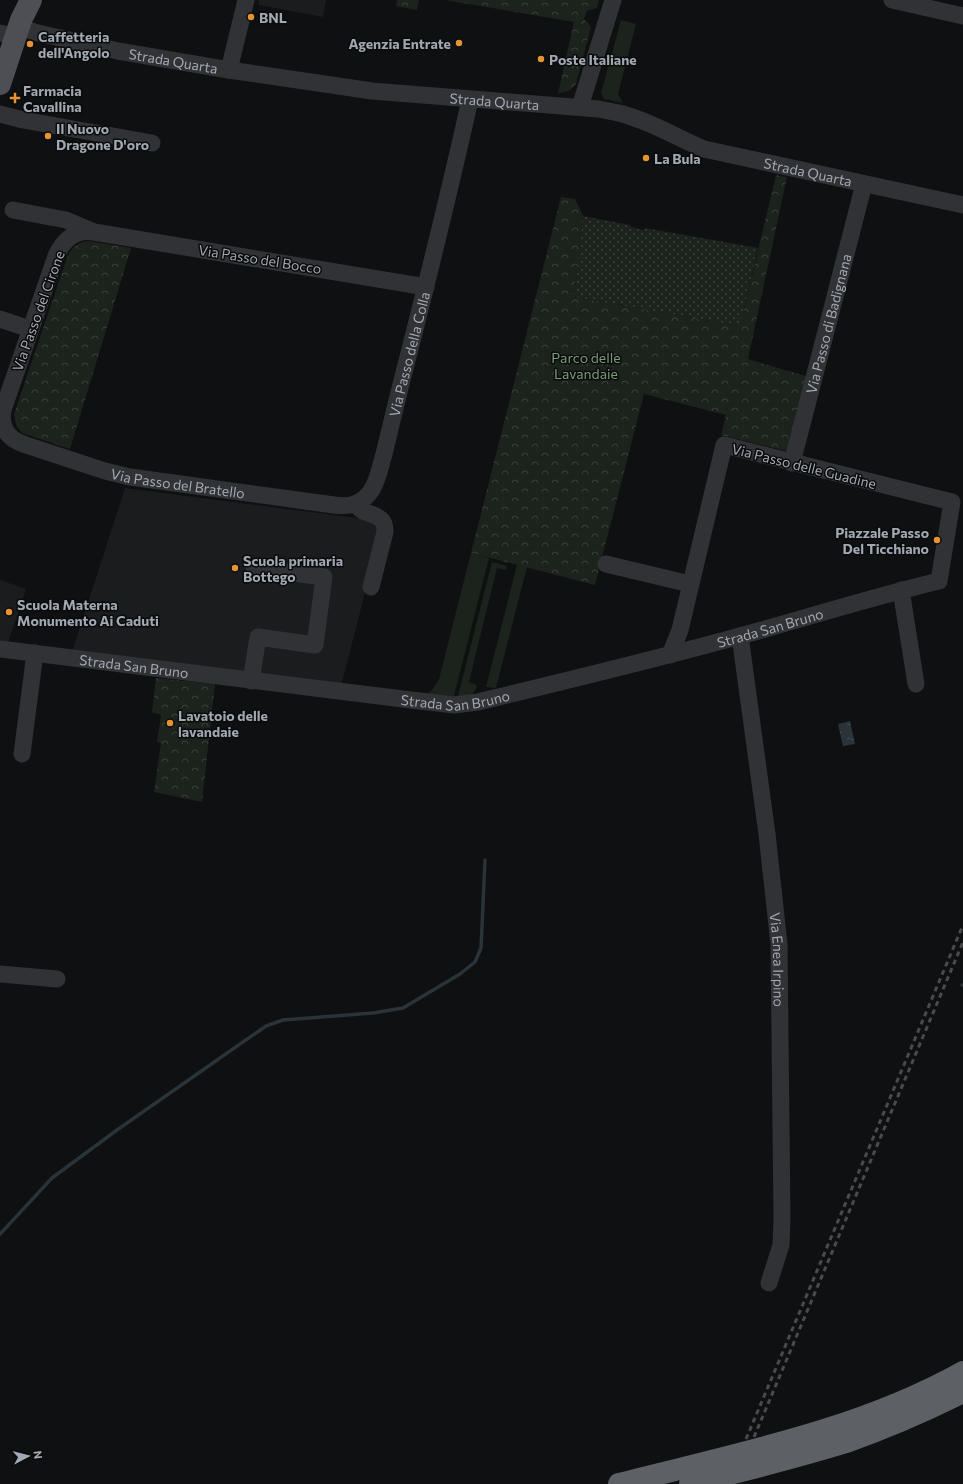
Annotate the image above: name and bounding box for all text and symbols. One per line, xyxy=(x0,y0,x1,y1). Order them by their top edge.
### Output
place label: BNL xyxy=(259,9,287,26)
marker: BNL xyxy=(246,12,256,22)
place label: Caffetteria dell'Angolo xyxy=(38,28,110,61)
place label: Agenzia Entrate xyxy=(349,35,451,52)
marker: Agenzia Entrate xyxy=(454,38,464,48)
marker: Caffetteria dell'Angolo xyxy=(25,39,35,49)
street label: Strada Quarta xyxy=(127,44,219,76)
place label: Poste Italiane xyxy=(549,51,637,68)
marker: Poste Italiane xyxy=(536,54,546,64)
place label: Farmacia Cavallina xyxy=(23,82,82,115)
street label: Strada Quarta xyxy=(449,89,540,113)
marker: Farmacia Cavallina xyxy=(10,93,20,103)
place label: Il Nuovo Dragone D'oro xyxy=(56,120,149,153)
marker: Il Nuovo Dragone D'oro xyxy=(43,131,53,141)
place label: La Bula xyxy=(654,150,701,167)
marker: La Bula xyxy=(641,153,651,163)
street label: Strada Quarta xyxy=(762,154,854,189)
street label: Via Passo del Bocco xyxy=(197,241,323,277)
street label: Via Passo del Cirone xyxy=(8,248,68,374)
street label: Via Passo di Badignana xyxy=(802,252,854,395)
street label: Via Passo della Colla xyxy=(385,290,433,418)
park label: Parco delle Lavandaie xyxy=(551,349,621,382)
street label: Via Passo delle Guadine xyxy=(730,440,878,492)
street label: Via Passo del Bratello xyxy=(109,464,246,501)
place label: Piazzale Passo Del Ticchiano xyxy=(835,524,929,557)
marker: Piazzale Passo Del Ticchiano xyxy=(932,535,942,545)
place label: Scuola primaria Bottego xyxy=(243,552,343,585)
marker: Scuola primaria Bottego xyxy=(230,563,240,573)
place label: Scuola Materna Monumento Ai Caduti xyxy=(17,596,159,629)
street label: Strada San Bruno xyxy=(715,604,825,650)
marker: Scuola Materna Monumento Ai Caduti xyxy=(4,607,14,617)
street label: Strada San Bruno xyxy=(78,650,190,681)
street label: Strada San Bruno xyxy=(400,686,511,713)
place label: Lavatoio delle lavandaie xyxy=(178,707,268,740)
marker: Lavatoio delle lavandaie xyxy=(165,718,175,728)
street label: Via Enea Irpino xyxy=(767,911,788,1007)
north arrow xyxy=(8,1436,48,1476)
text: N xyxy=(31,1450,45,1460)

